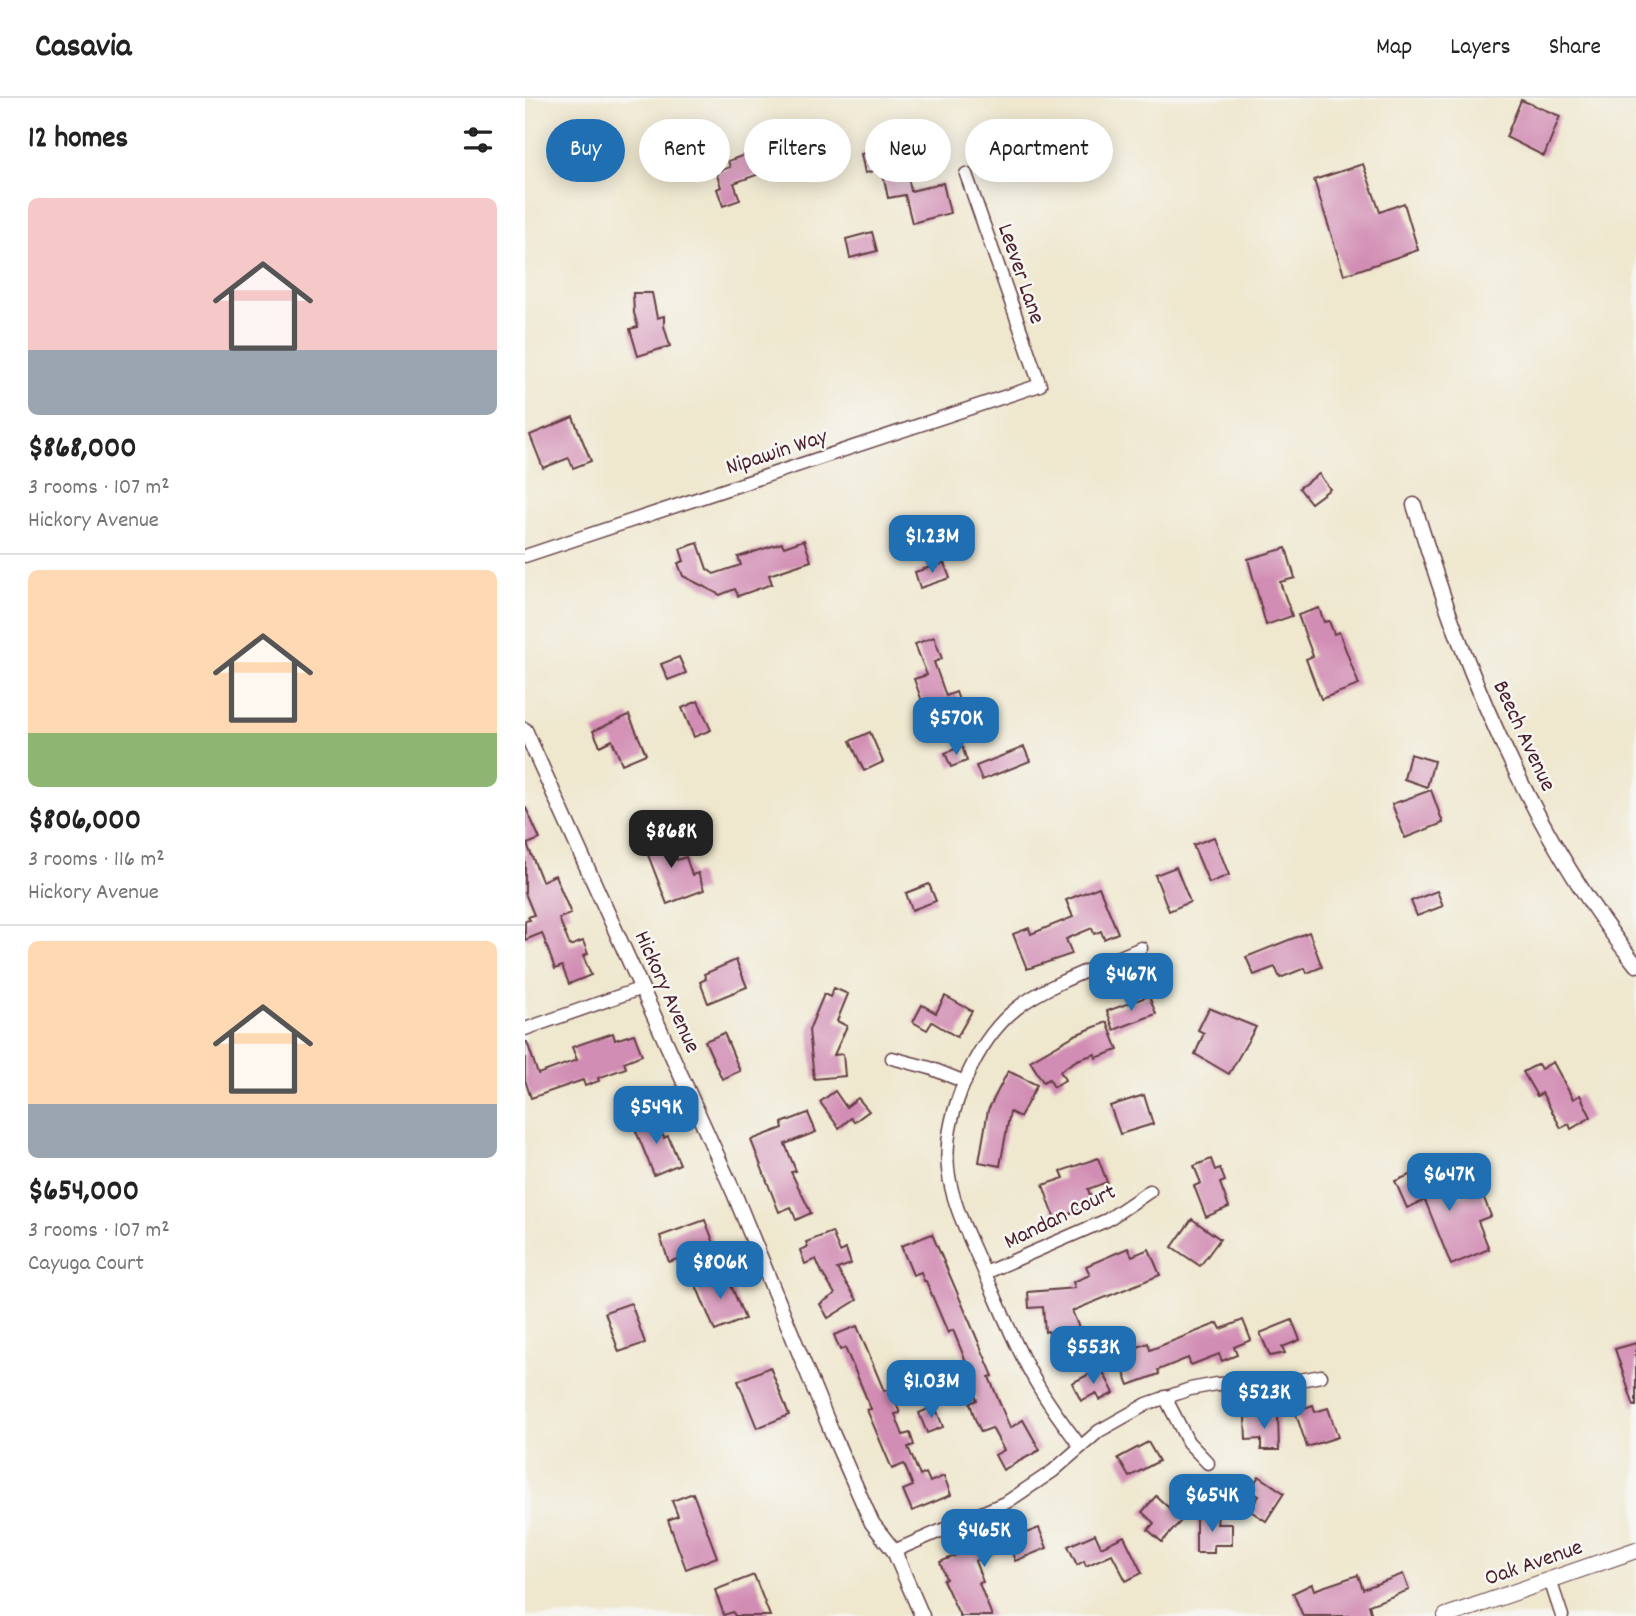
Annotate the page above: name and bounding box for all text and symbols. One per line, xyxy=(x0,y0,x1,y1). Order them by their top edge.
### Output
text: Casavia xyxy=(35,25,131,72)
text: Map xyxy=(1376,31,1412,65)
text: Layers xyxy=(1450,31,1511,65)
text: Share xyxy=(1549,31,1601,65)
text: 12 homes xyxy=(28,119,128,162)
chip: Buy xyxy=(546,119,625,182)
chip: Rent xyxy=(639,119,730,182)
chip: Filters xyxy=(744,119,851,182)
chip: New xyxy=(865,119,951,182)
chip: Apartment xyxy=(965,119,1113,182)
icon: filters xyxy=(459,121,497,159)
street label: Leever Lane xyxy=(987,220,1052,329)
icon: home xyxy=(200,243,326,369)
street label: Nipawin Way xyxy=(722,421,833,485)
text: $868,000 xyxy=(28,429,137,472)
text: 3 rooms · 107 m² xyxy=(28,472,170,505)
text: Hickory Avenue xyxy=(28,505,159,538)
pin: $1.23M xyxy=(875,516,989,575)
text: $1.23M xyxy=(905,521,959,554)
icon: home xyxy=(200,615,326,741)
street label: Beech Avenue xyxy=(1483,676,1563,797)
pin: $570K xyxy=(907,698,1005,757)
text: $570K xyxy=(929,703,983,736)
text: $806,000 xyxy=(28,801,141,844)
pin: $868K xyxy=(622,810,720,870)
text: $868K xyxy=(645,816,697,849)
text: 3 rooms · 116 m² xyxy=(28,844,165,877)
text: Hickory Avenue xyxy=(28,877,159,910)
street label: Hickory Avenue xyxy=(624,926,708,1059)
pin: $467K xyxy=(1082,954,1180,1013)
text: $467K xyxy=(1105,959,1157,992)
icon: home xyxy=(200,986,326,1112)
pin: $549K xyxy=(607,1086,705,1146)
text: $549K xyxy=(629,1092,683,1125)
pin: $647K xyxy=(1400,1154,1498,1213)
text: $647K xyxy=(1423,1159,1475,1192)
text: $654,000 xyxy=(28,1172,139,1215)
street label: Mandan Court xyxy=(999,1177,1122,1259)
text: 3 rooms · 107 m² xyxy=(28,1215,170,1248)
pin: $806K xyxy=(671,1242,769,1301)
text: $806K xyxy=(692,1247,748,1280)
text: Cayuga Court xyxy=(28,1248,144,1281)
pin: $553K xyxy=(1044,1326,1142,1386)
text: $553K xyxy=(1066,1332,1120,1365)
pin: $1.03M xyxy=(874,1360,988,1420)
text: $1.03M xyxy=(903,1366,959,1399)
pin: $523K xyxy=(1215,1372,1313,1431)
text: $523K xyxy=(1237,1377,1291,1410)
pin: $654K xyxy=(1163,1474,1261,1534)
text: $654K xyxy=(1185,1480,1239,1513)
pin: $465K xyxy=(935,1510,1033,1569)
text: $465K xyxy=(957,1515,1011,1548)
street label: Oak Avenue xyxy=(1481,1532,1588,1596)

